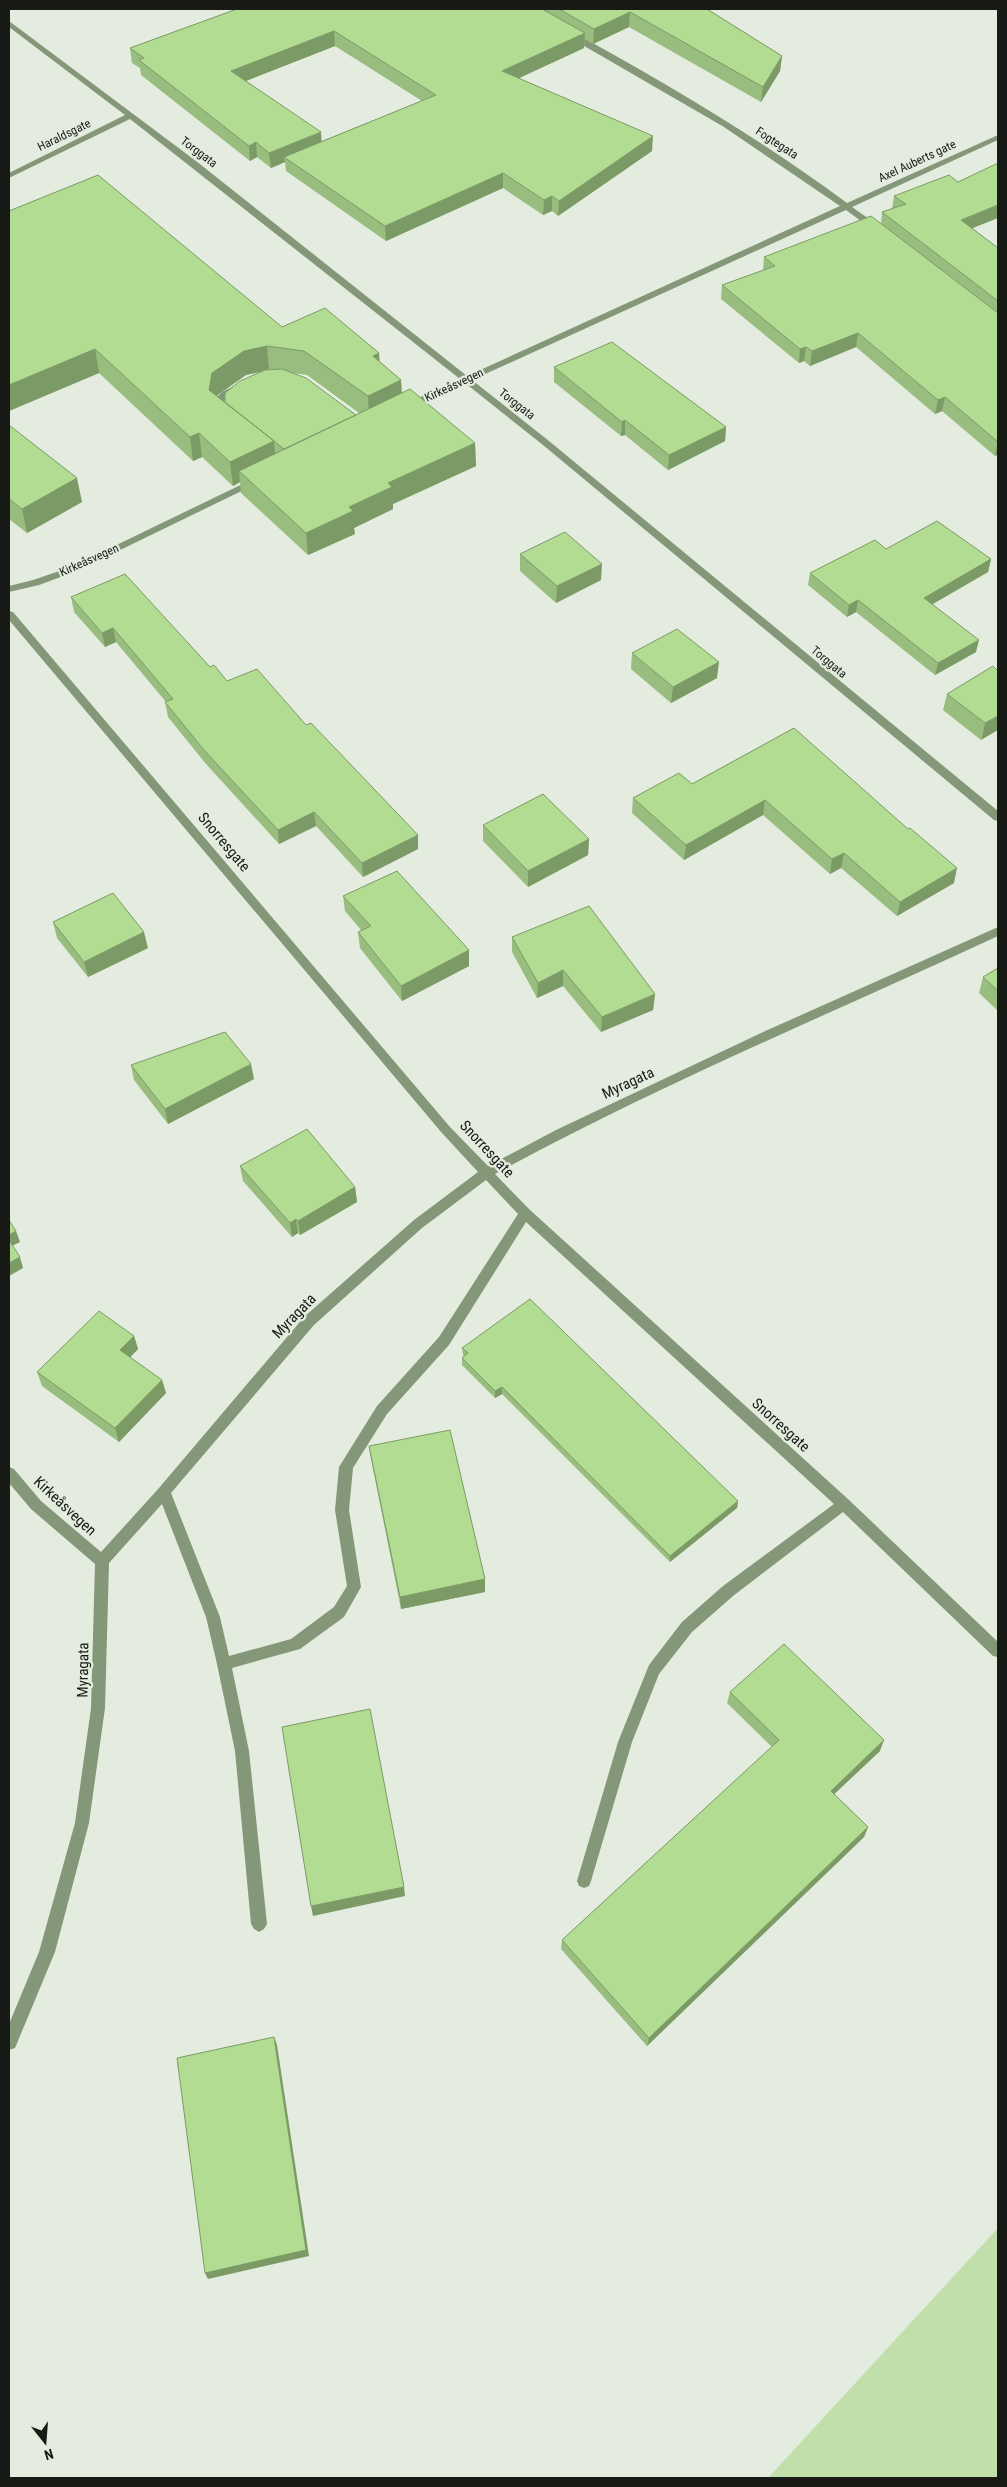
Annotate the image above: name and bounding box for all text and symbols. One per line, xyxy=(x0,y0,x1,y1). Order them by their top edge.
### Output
street label: Haraldsgate xyxy=(35,116,93,154)
street label: Fogtegata xyxy=(753,124,801,162)
street label: Torggata xyxy=(178,134,220,170)
street label: Axel Auberts gate xyxy=(876,137,958,185)
street label: Kirkeåsvegen xyxy=(422,365,486,405)
street label: Torggata xyxy=(496,386,538,423)
street label: Kirkeåsvegen xyxy=(57,541,121,579)
street label: Torggata xyxy=(808,643,850,681)
street label: Snorresgate xyxy=(194,809,254,875)
street label: Myragata xyxy=(599,1063,657,1103)
street label: Snorresgate xyxy=(456,1117,518,1181)
street label: Myragata xyxy=(268,1290,320,1342)
street label: Snorresgate xyxy=(748,1394,814,1456)
street label: Kirkeåsvegen xyxy=(30,1473,100,1539)
street label: Myragata xyxy=(74,1642,92,1698)
north arrow xyxy=(20,2417,70,2467)
text: N xyxy=(42,2446,55,2463)

